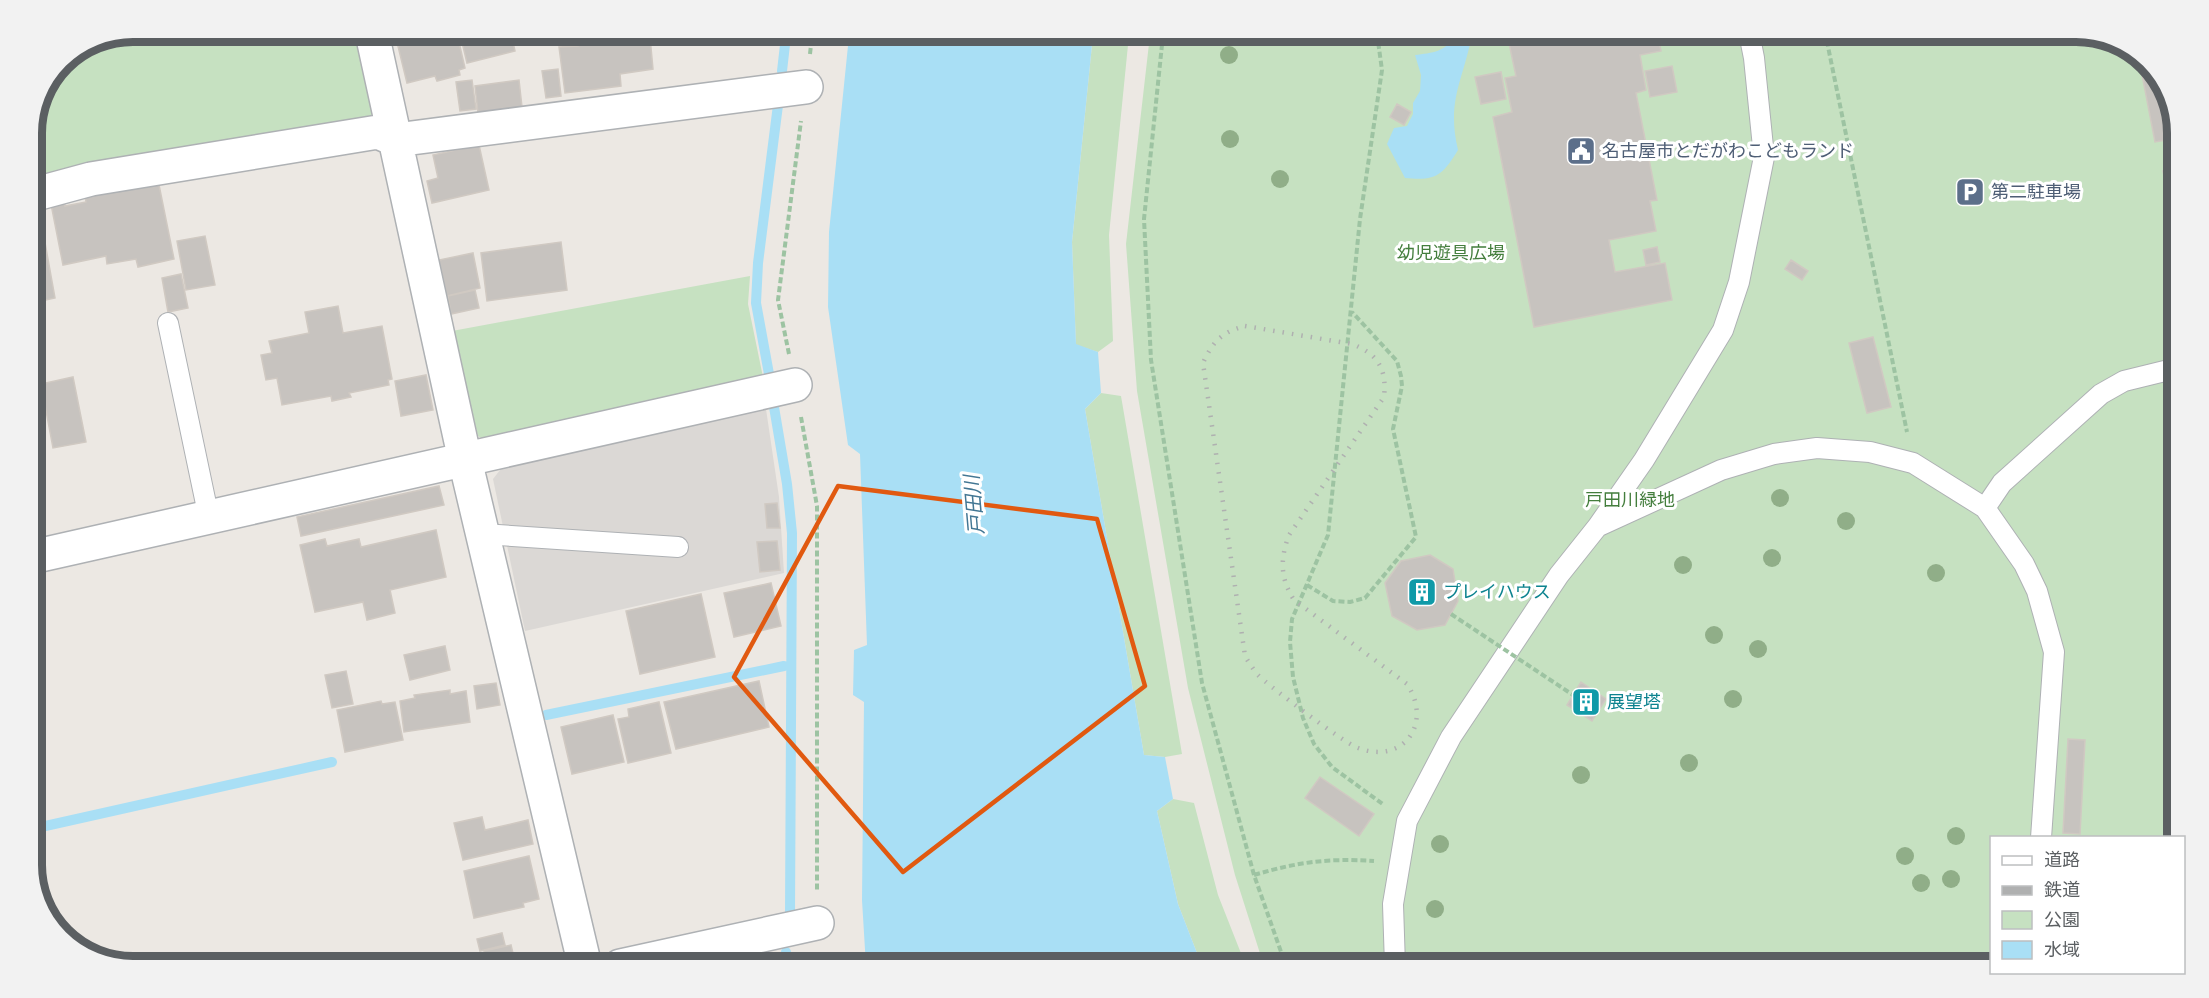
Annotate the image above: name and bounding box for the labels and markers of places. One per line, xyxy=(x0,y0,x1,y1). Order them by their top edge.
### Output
public building icon: 名古屋市とだがわこどもランド xyxy=(1565,135,1597,167)
place label: 名古屋市とだがわこどもランド xyxy=(1602,137,1854,164)
parking icon: 第二駐車場 xyxy=(1954,176,1986,208)
place label: 第二駐車場 xyxy=(1991,178,2081,205)
building icon: プレイハウス xyxy=(1406,576,1438,608)
place label: プレイハウス xyxy=(1443,578,1551,605)
building icon: 展望塔 xyxy=(1570,686,1602,718)
place label: 展望塔 xyxy=(1607,688,1661,715)

